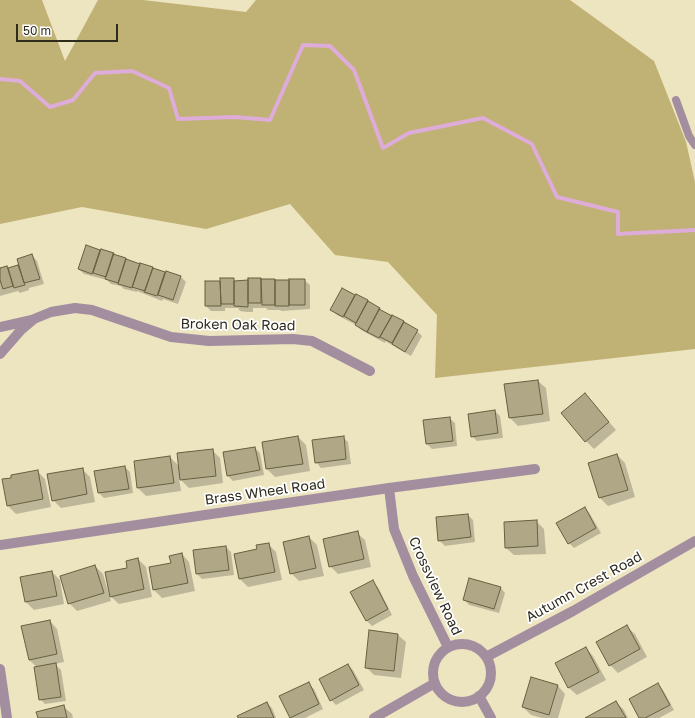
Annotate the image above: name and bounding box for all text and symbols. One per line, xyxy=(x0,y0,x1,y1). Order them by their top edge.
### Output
scale bar xyxy=(18,16,120,42)
text: 50 m xyxy=(23,23,51,38)
street label: Broken Oak Road xyxy=(180,316,296,334)
street label: Brass Wheel Road xyxy=(204,475,326,509)
street label: Crossview Road xyxy=(405,534,465,638)
street label: Autumn Crest Road xyxy=(523,548,645,626)

